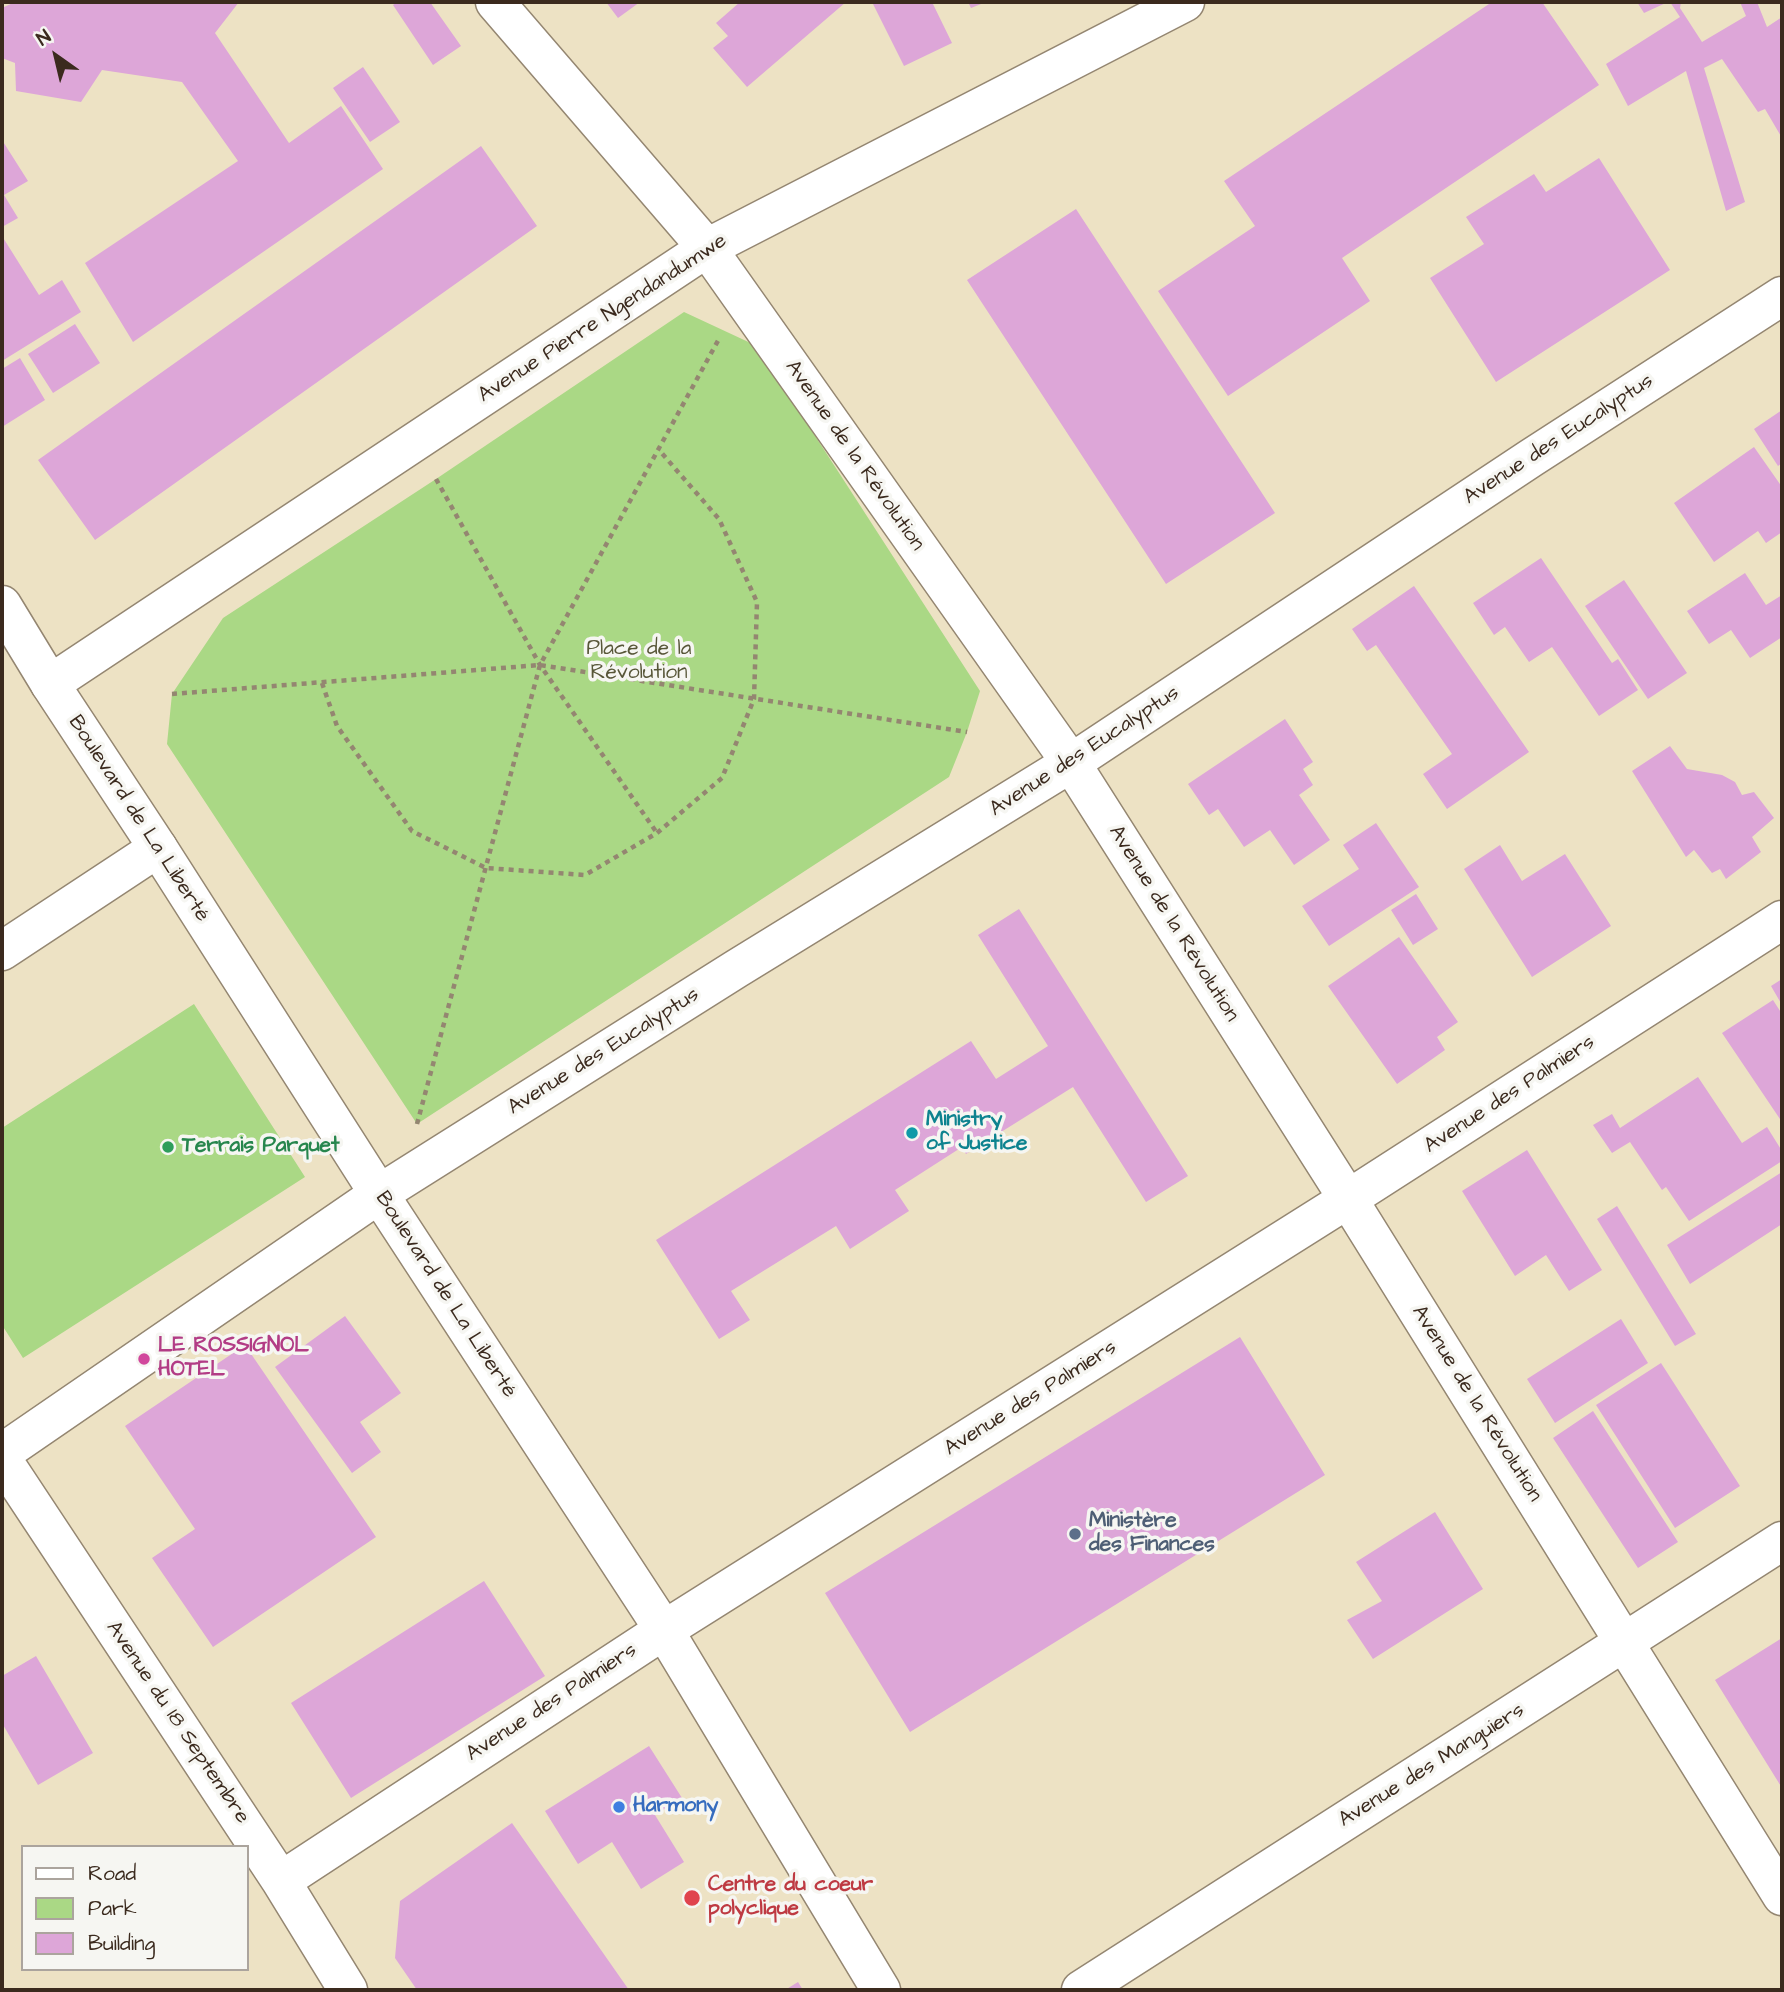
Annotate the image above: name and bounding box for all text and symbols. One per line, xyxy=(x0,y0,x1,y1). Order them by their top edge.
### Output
north arrow xyxy=(21,21,91,91)
text: N xyxy=(31,24,56,53)
street label: Avenue Pierre Ngendandumwe xyxy=(474,229,732,409)
street label: Avenue de la Révolution xyxy=(779,356,929,556)
street label: Avenue des Eucalyptus xyxy=(1459,369,1659,511)
park label: Place de la Révolution xyxy=(587,637,691,687)
street label: Avenue des Eucalyptus xyxy=(985,681,1185,823)
street label: Boulevard de La Liberté xyxy=(62,711,214,927)
street label: Avenue de la Révolution xyxy=(1102,821,1244,1027)
street label: Avenue des Eucalyptus xyxy=(504,983,704,1121)
street label: Avenue des Palmiers xyxy=(1420,1030,1600,1160)
place label: Ministry of Justice xyxy=(926,1108,1027,1158)
marker: Ministry of Justice xyxy=(904,1125,920,1141)
place label: Terrais Parquet xyxy=(182,1134,339,1160)
marker: Terrais Parquet xyxy=(160,1139,176,1155)
street label: Boulevard de La Liberté xyxy=(369,1187,521,1403)
street label: Avenue de la Révolution xyxy=(1405,1301,1547,1507)
place label: LE ROSSIGNOL HOTEL xyxy=(158,1334,309,1384)
street label: Avenue des Palmiers xyxy=(940,1336,1122,1462)
marker: LE ROSSIGNOL HOTEL xyxy=(136,1351,152,1367)
place label: Ministère des Finances xyxy=(1089,1509,1215,1559)
marker: Ministère des Finances xyxy=(1067,1526,1083,1542)
street label: Avenue du 18 Septembre xyxy=(100,1617,254,1829)
street label: Avenue des Palmiers xyxy=(462,1638,642,1768)
street label: Avenue des Manguiers xyxy=(1334,1698,1530,1834)
place label: Harmony xyxy=(633,1794,718,1820)
marker: Harmony xyxy=(611,1799,627,1815)
legend xyxy=(21,1845,248,1971)
text: Road xyxy=(88,1859,136,1888)
place label: Centre du coeur polyclique xyxy=(708,1873,873,1923)
marker: Centre du coeur polyclique xyxy=(682,1888,702,1908)
text: Park xyxy=(88,1894,137,1923)
text: Building xyxy=(88,1929,155,1958)

